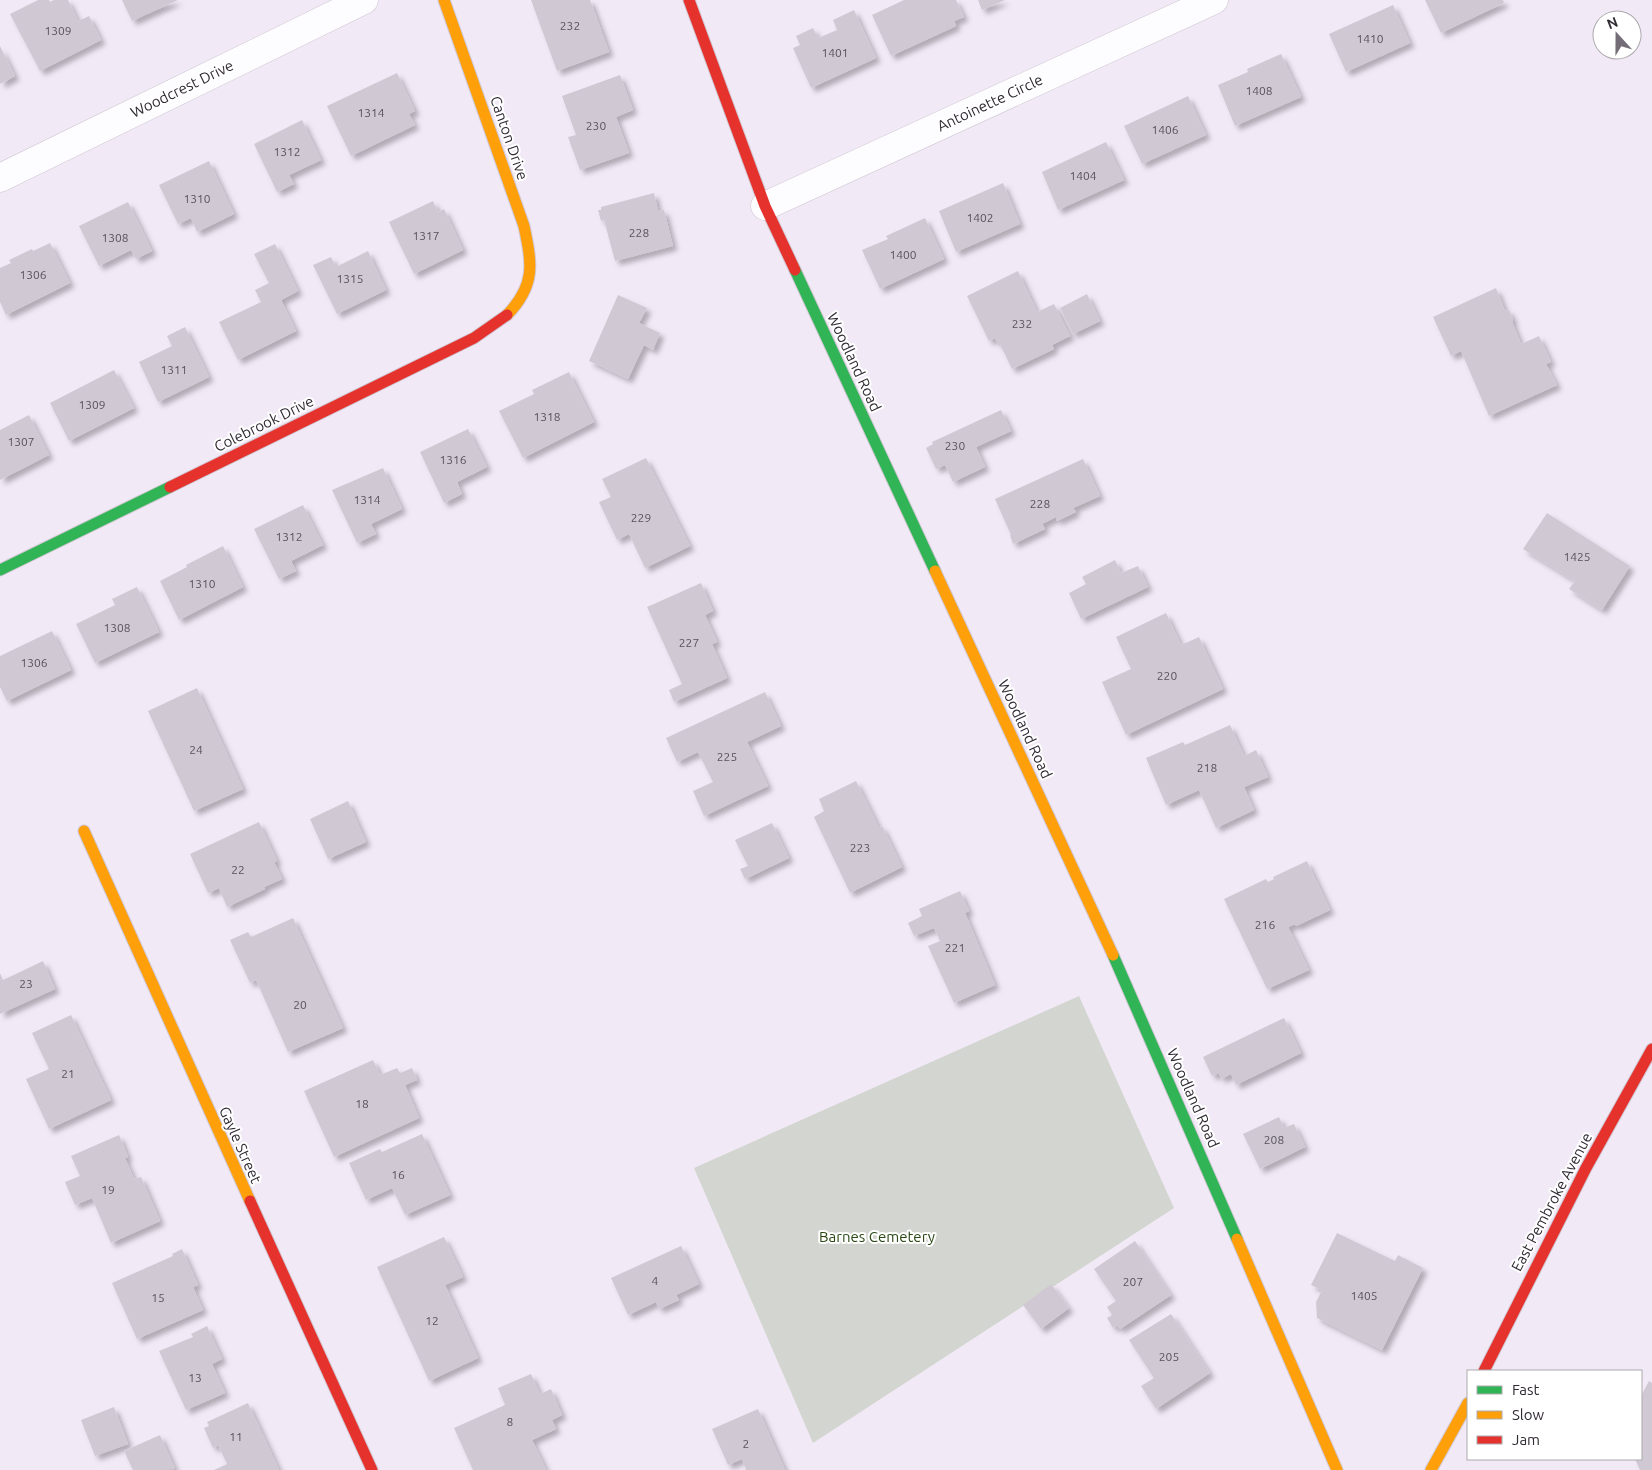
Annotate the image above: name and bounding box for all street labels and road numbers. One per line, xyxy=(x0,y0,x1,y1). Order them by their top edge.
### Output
street label: Woodcrest Drive xyxy=(128,56,236,121)
street label: Antoinette Circle xyxy=(934,71,1045,134)
street label: Canton Drive xyxy=(487,94,532,182)
street label: Woodland Road xyxy=(824,310,885,414)
street label: Colebrook Drive xyxy=(211,392,316,455)
street label: Woodland Road xyxy=(995,677,1056,781)
street label: Woodland Road xyxy=(1164,1045,1223,1150)
street label: Gayle Street xyxy=(216,1104,265,1186)
street label: East Pembroke Avenue xyxy=(1508,1130,1595,1274)

